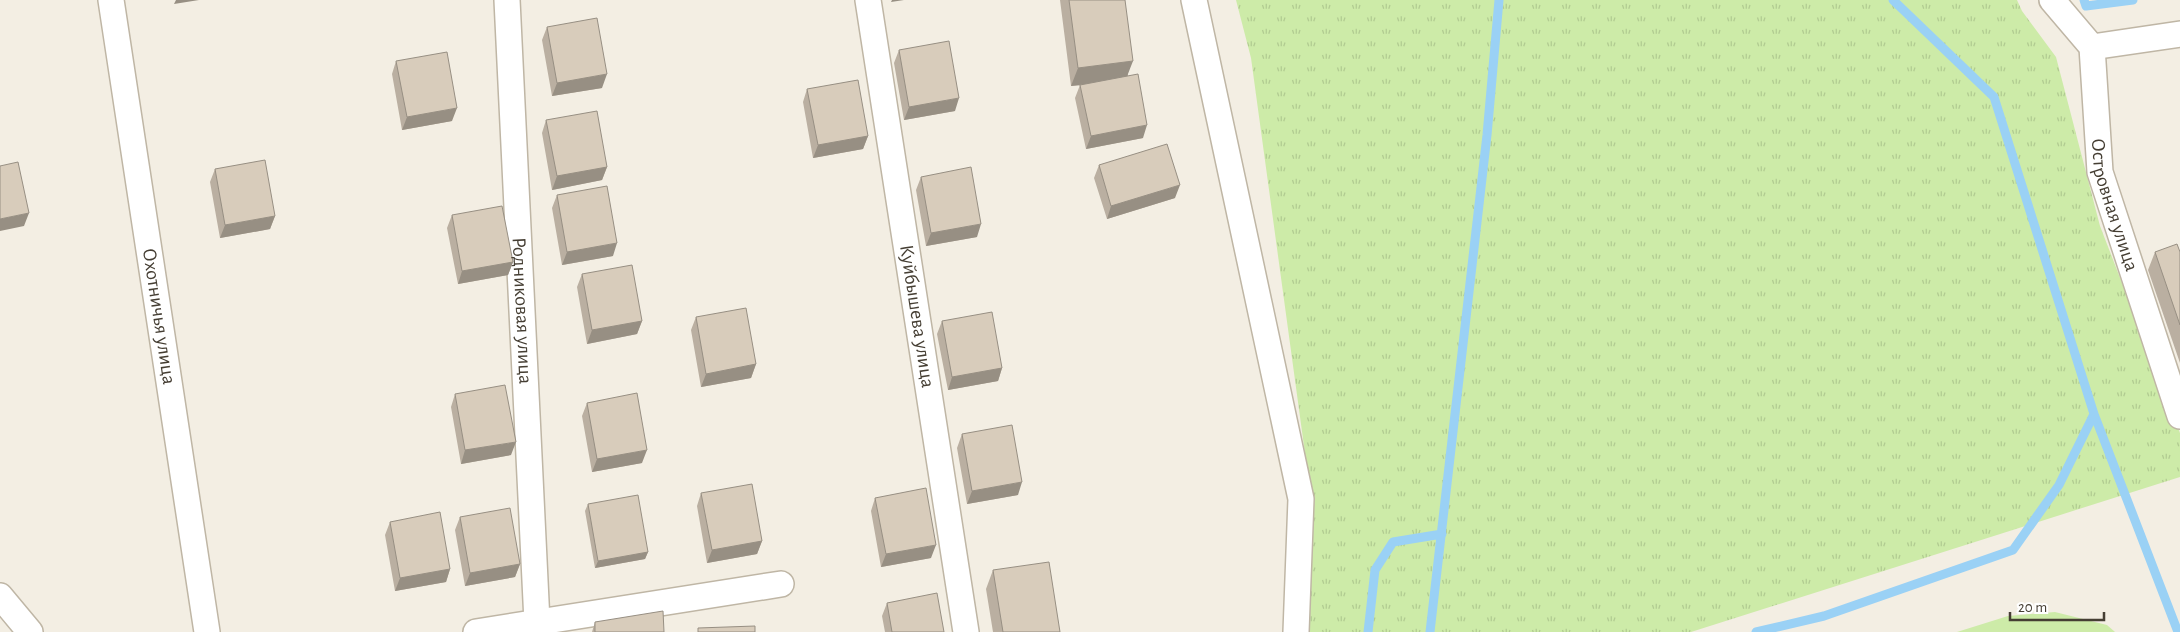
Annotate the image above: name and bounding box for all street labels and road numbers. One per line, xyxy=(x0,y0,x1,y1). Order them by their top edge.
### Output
street label: Островная улица xyxy=(2088,138,2142,274)
street label: Родниковая улица xyxy=(508,237,536,385)
street label: Куйбышева улица xyxy=(896,243,938,389)
street label: Охотничья улица xyxy=(139,247,179,386)

